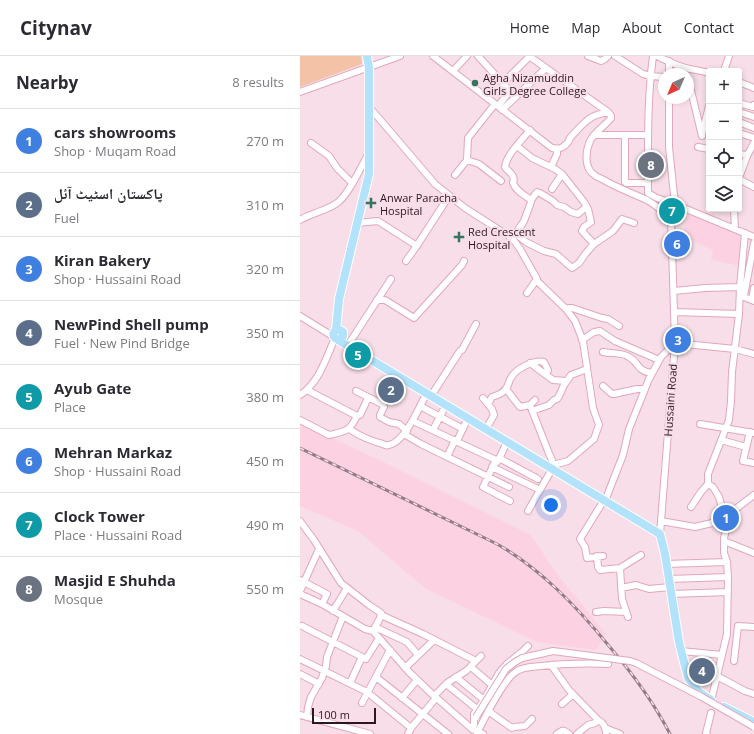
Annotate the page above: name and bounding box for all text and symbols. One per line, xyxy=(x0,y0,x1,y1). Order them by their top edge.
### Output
text: Citynav xyxy=(20,15,92,41)
text: Home xyxy=(510,18,549,37)
text: Map xyxy=(571,18,600,37)
text: About xyxy=(622,18,662,37)
text: Contact xyxy=(684,18,734,37)
north arrow xyxy=(658,68,694,104)
map controls xyxy=(706,68,742,212)
button: + xyxy=(706,68,742,104)
place label: Agha Nizamuddin Girls Degree College xyxy=(483,70,586,98)
text: Nearby xyxy=(16,71,78,94)
text: 8 results xyxy=(232,73,284,91)
marker: Agha Nizamuddin Girls Degree College xyxy=(470,78,480,88)
button: − xyxy=(706,104,742,140)
text: cars showrooms xyxy=(54,122,176,142)
text: 1 xyxy=(25,132,33,150)
text: 270 m xyxy=(246,132,284,150)
button: locate xyxy=(706,140,742,176)
text: Shop · Muqam Road xyxy=(54,142,176,160)
pin: 8 xyxy=(638,150,664,180)
button: layers xyxy=(706,176,742,212)
text: پاکستان اسٹیٹ آئل xyxy=(54,183,163,203)
place label: Anwar Paracha Hospital xyxy=(380,190,457,218)
text: 2 xyxy=(25,196,33,214)
text: 310 m xyxy=(246,196,284,214)
pin: 7 xyxy=(659,196,685,226)
marker: Anwar Paracha Hospital xyxy=(365,197,377,209)
text: Fuel xyxy=(54,209,79,227)
place label: Red Crescent Hospital xyxy=(468,224,536,252)
pin: 6 xyxy=(664,229,690,259)
marker: Red Crescent Hospital xyxy=(453,231,465,243)
text: Kiran Bakery xyxy=(54,250,151,270)
text: 3 xyxy=(25,260,33,278)
text: 320 m xyxy=(246,260,284,278)
text: Shop · Hussaini Road xyxy=(54,270,181,288)
text: NewPind Shell pump xyxy=(54,314,209,334)
text: 4 xyxy=(25,324,33,342)
text: 350 m xyxy=(246,324,284,342)
pin: 3 xyxy=(665,325,691,355)
text: Fuel · New Pind Bridge xyxy=(54,334,190,352)
pin: 5 xyxy=(345,340,371,370)
street label: Hussaini Road xyxy=(660,363,680,437)
pin: 2 xyxy=(378,375,404,405)
text: Ayub Gate xyxy=(54,378,131,398)
text: 5 xyxy=(25,388,33,406)
text: 380 m xyxy=(246,388,284,406)
text: Place xyxy=(54,398,86,416)
text: Mehran Markaz xyxy=(54,442,172,462)
text: 6 xyxy=(25,452,33,470)
text: 450 m xyxy=(246,452,284,470)
text: Shop · Hussaini Road xyxy=(54,462,181,480)
your location xyxy=(541,495,561,515)
pin: 1 xyxy=(713,503,739,533)
text: Clock Tower xyxy=(54,506,145,526)
text: 7 xyxy=(25,516,33,534)
text: 490 m xyxy=(246,516,284,534)
text: Place · Hussaini Road xyxy=(54,526,182,544)
text: Masjid E Shuhda xyxy=(54,570,176,590)
text: 8 xyxy=(25,580,33,598)
text: 550 m xyxy=(246,580,284,598)
text: Mosque xyxy=(54,590,103,608)
pin: 4 xyxy=(689,656,715,686)
scale bar xyxy=(312,706,376,725)
text: 100 m xyxy=(318,707,350,722)

